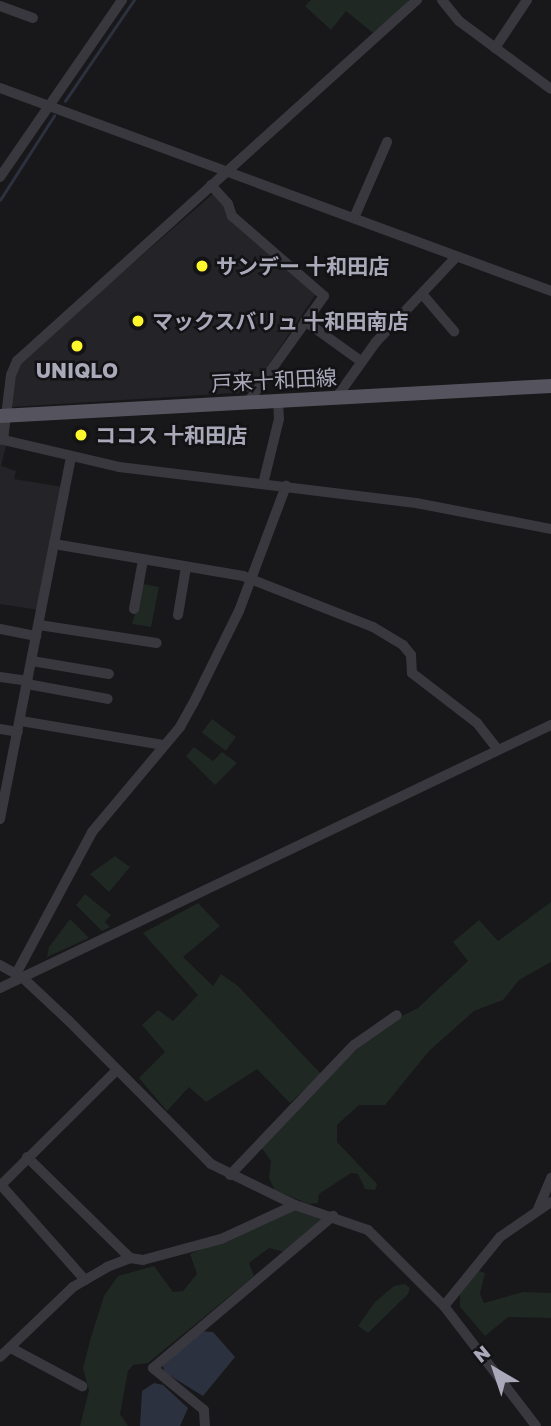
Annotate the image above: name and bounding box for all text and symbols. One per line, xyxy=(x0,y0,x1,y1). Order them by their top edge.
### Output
place label: サンデー 十和田店 xyxy=(216,253,389,279)
marker: サンデー 十和田店 xyxy=(194,258,210,274)
place label: マックスバリュ 十和田南店 xyxy=(152,308,409,334)
marker: マックスバリュ 十和田南店 xyxy=(130,313,146,329)
marker: UNIQLO xyxy=(69,338,85,354)
place label: UNIQLO xyxy=(36,357,118,383)
street label: 戸来十和田線 xyxy=(210,364,338,396)
place label: ココス 十和田店 xyxy=(95,422,247,448)
marker: ココス 十和田店 xyxy=(73,427,89,443)
north arrow xyxy=(460,1335,530,1405)
text: N xyxy=(469,1340,494,1367)

